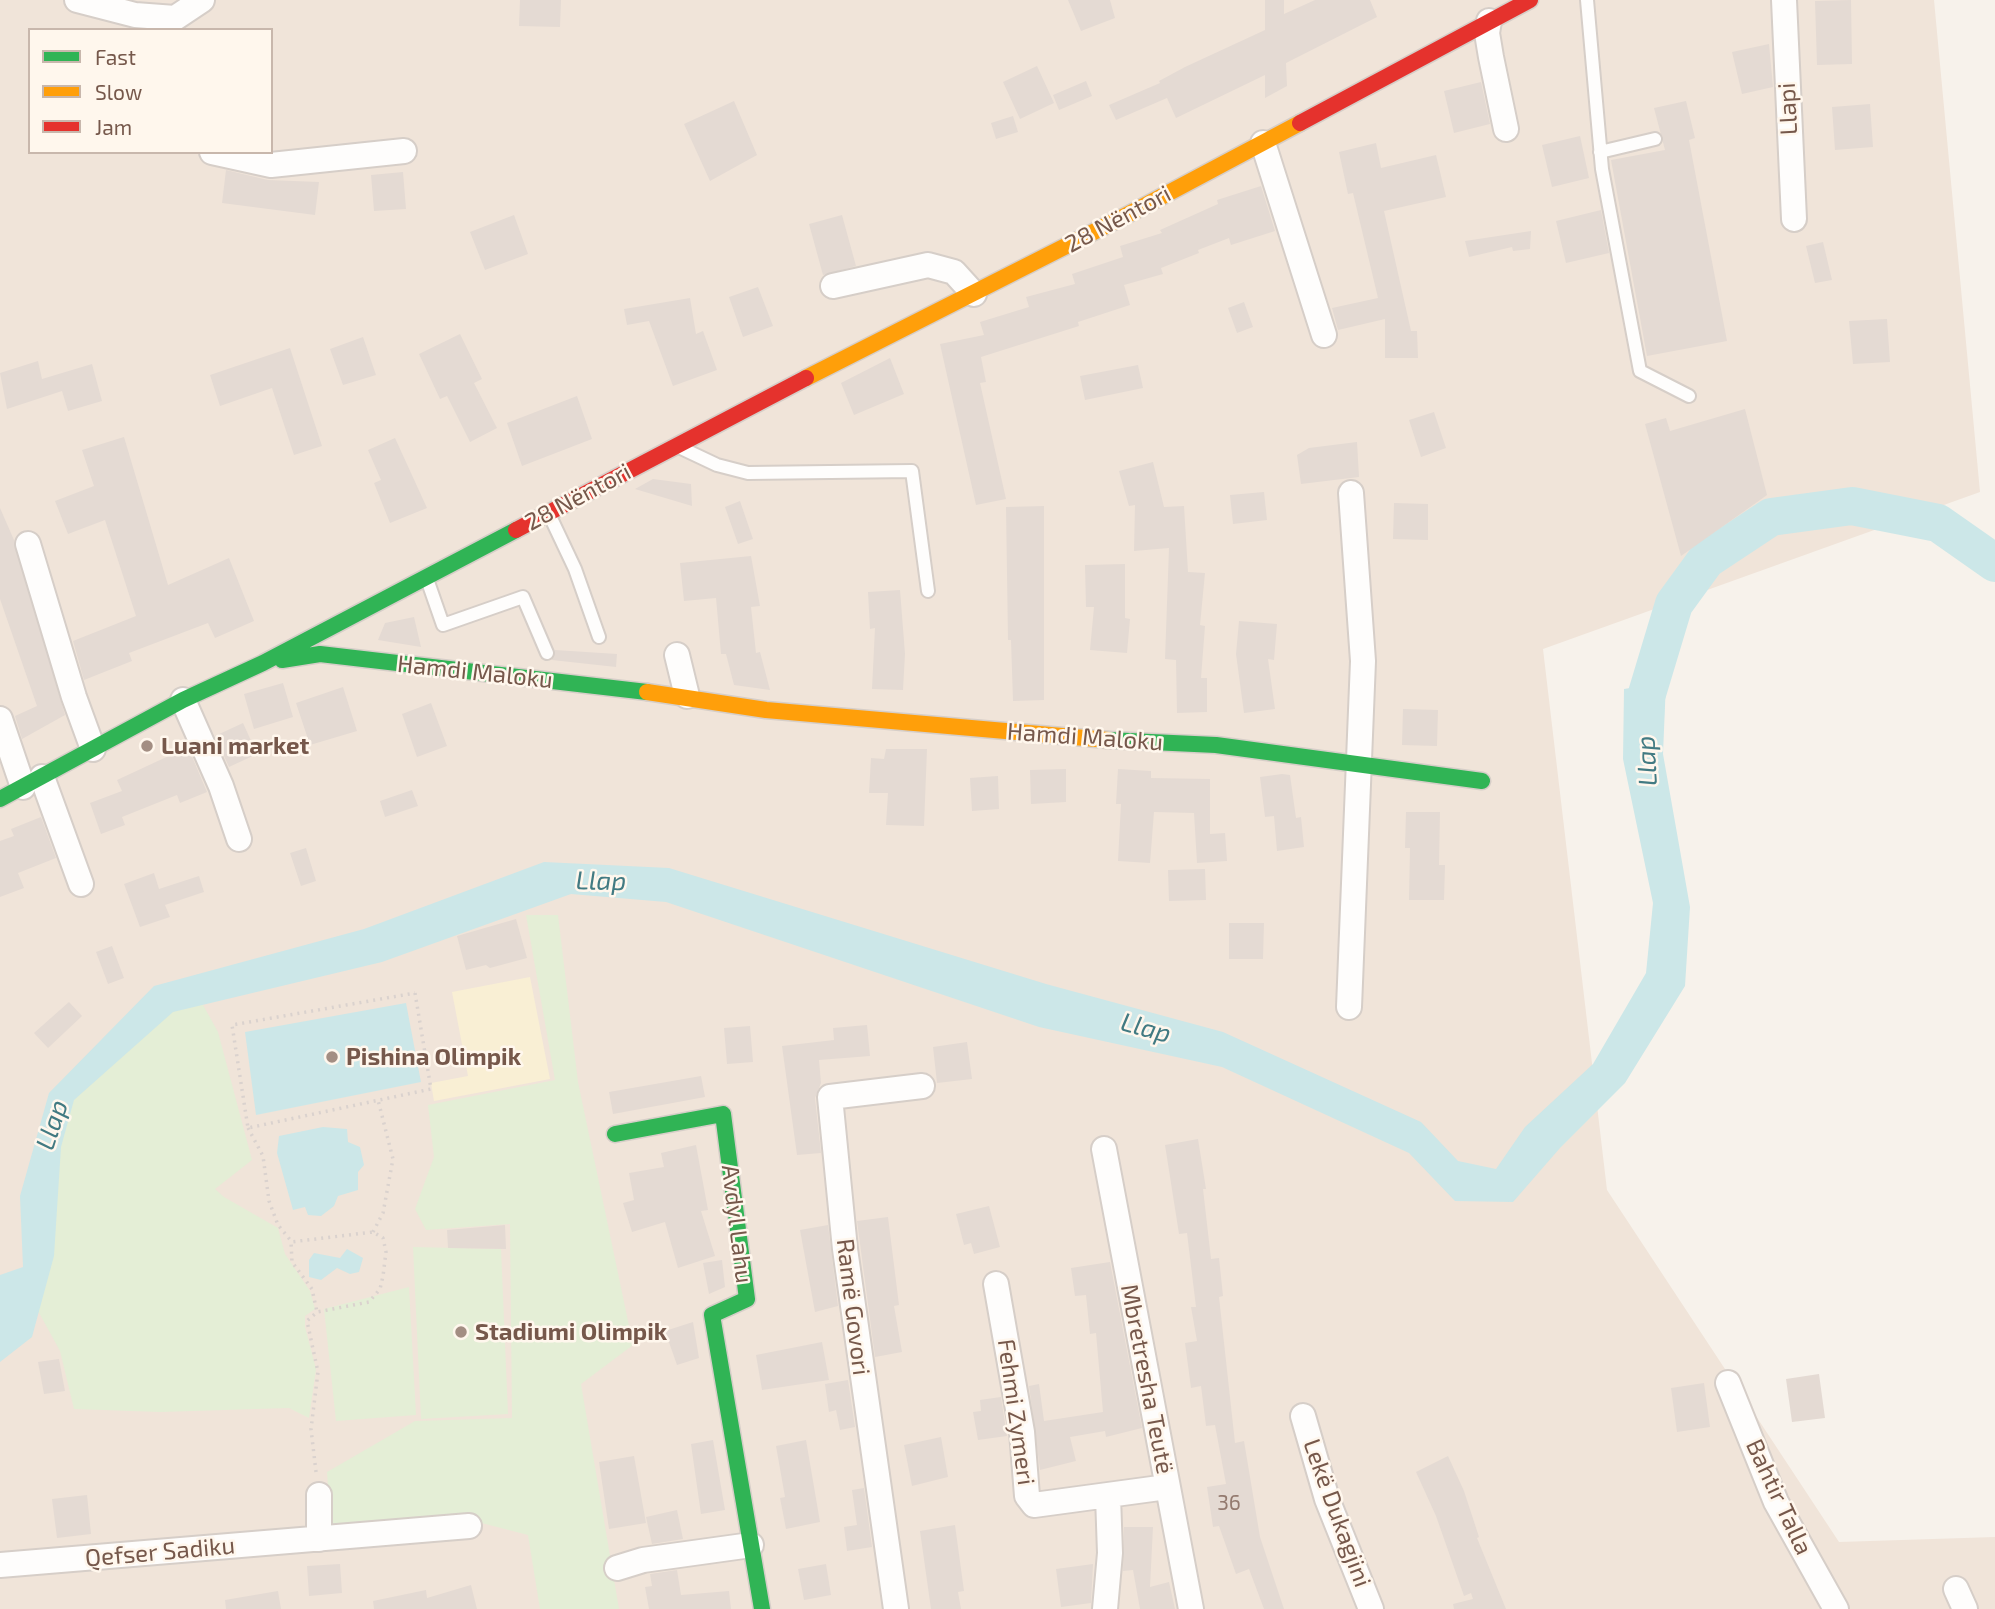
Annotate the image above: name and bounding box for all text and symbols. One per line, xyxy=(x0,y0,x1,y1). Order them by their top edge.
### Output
legend xyxy=(28,28,273,154)
text: Fast xyxy=(95,44,136,69)
text: Slow xyxy=(95,79,142,104)
street label: Llapi xyxy=(1772,82,1804,136)
text: Jam xyxy=(95,114,132,139)
street label: 28 Nëntori xyxy=(1060,179,1176,259)
street label: 28 Nëntori xyxy=(520,457,636,537)
street label: Hamdi Maloku xyxy=(396,650,554,694)
street label: Hamdi Maloku xyxy=(1006,717,1164,757)
place label: Luani market xyxy=(161,732,309,760)
water label: Llap xyxy=(1630,735,1664,787)
marker: Luani market xyxy=(139,738,155,754)
water label: Llap xyxy=(575,865,627,897)
water label: Llap xyxy=(1117,1006,1175,1050)
place label: Pishina Olimpik xyxy=(346,1043,521,1071)
marker: Pishina Olimpik xyxy=(324,1049,340,1065)
water label: Llap xyxy=(29,1096,75,1154)
street label: Avdyl Lahu xyxy=(715,1163,759,1285)
street label: Ramë Govori xyxy=(830,1237,876,1377)
street label: Mbretresha Teutë xyxy=(1114,1282,1180,1476)
place label: Stadiumi Olimpik xyxy=(475,1318,667,1346)
marker: Stadiumi Olimpik xyxy=(453,1324,469,1340)
street label: Fehmi Zymeri xyxy=(991,1337,1041,1487)
street label: Lekë Dukagjini xyxy=(1297,1435,1377,1591)
street label: Bahtir Talla xyxy=(1740,1435,1818,1559)
house number: 36 xyxy=(1217,1490,1241,1516)
street label: Qefser Sadiku xyxy=(84,1531,236,1573)

